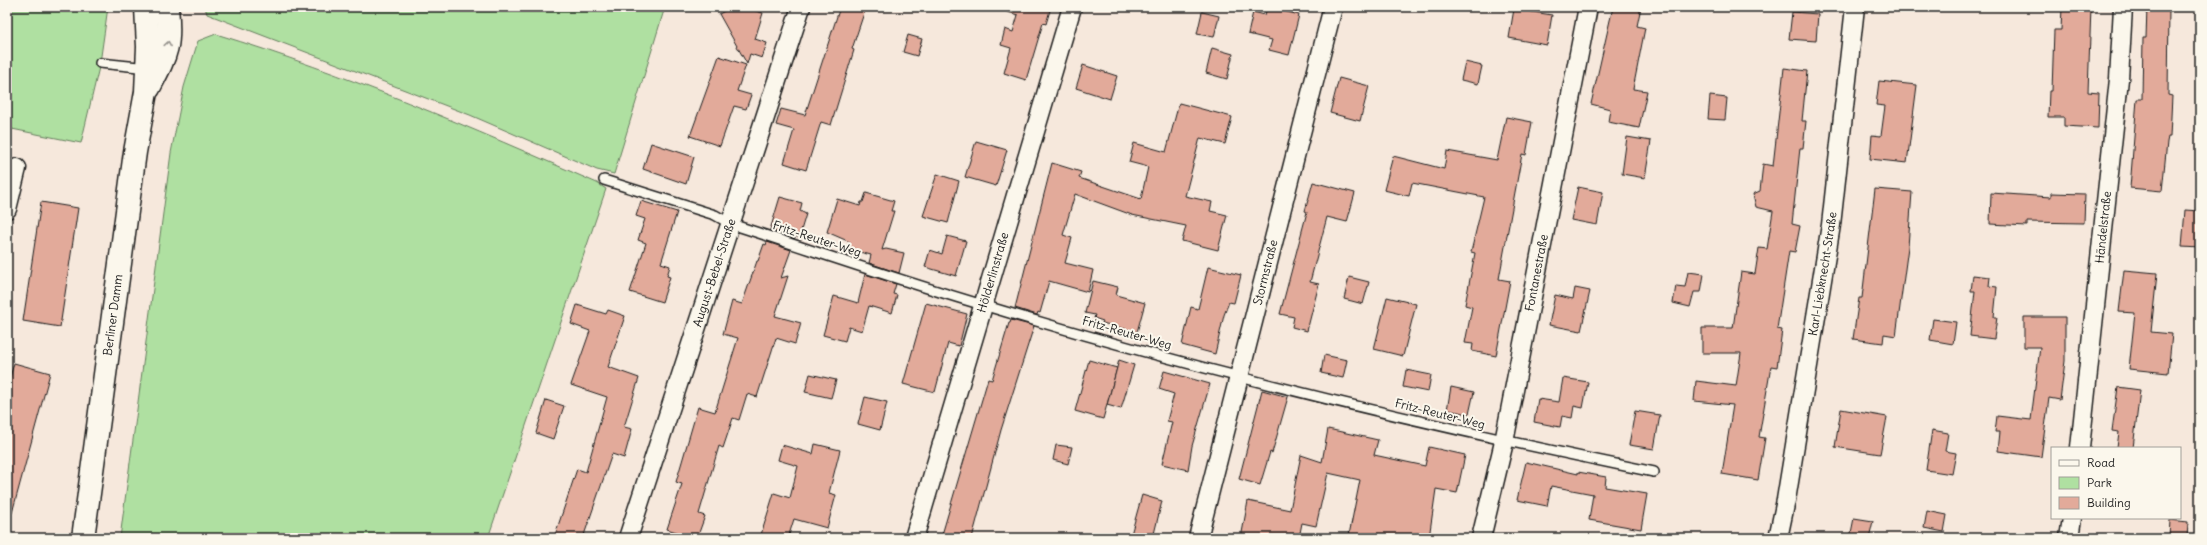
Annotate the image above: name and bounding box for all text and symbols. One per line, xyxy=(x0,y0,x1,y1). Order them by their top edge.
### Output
one-way arrow xyxy=(163,41,172,47)
street label: Händelstraße xyxy=(2092,190,2114,264)
street label: Karl-Liebknecht-Straße xyxy=(1805,211,1839,337)
street label: August-Bebel-Straße xyxy=(689,217,739,329)
street label: Fritz-Reuter-Weg xyxy=(771,217,863,260)
street label: Hölderlinstraße xyxy=(974,230,1012,314)
street label: Fontanestraße xyxy=(1521,233,1551,313)
street label: Stormstraße xyxy=(1250,238,1281,307)
street label: Berliner Damm xyxy=(100,273,126,357)
street label: Fritz-Reuter-Weg xyxy=(1081,313,1174,352)
street label: Fritz-Reuter-Weg xyxy=(1394,395,1487,432)
legend xyxy=(2051,447,2181,519)
text: Road xyxy=(2087,455,2115,470)
text: Park xyxy=(2087,475,2112,490)
text: Building xyxy=(2087,495,2131,510)

